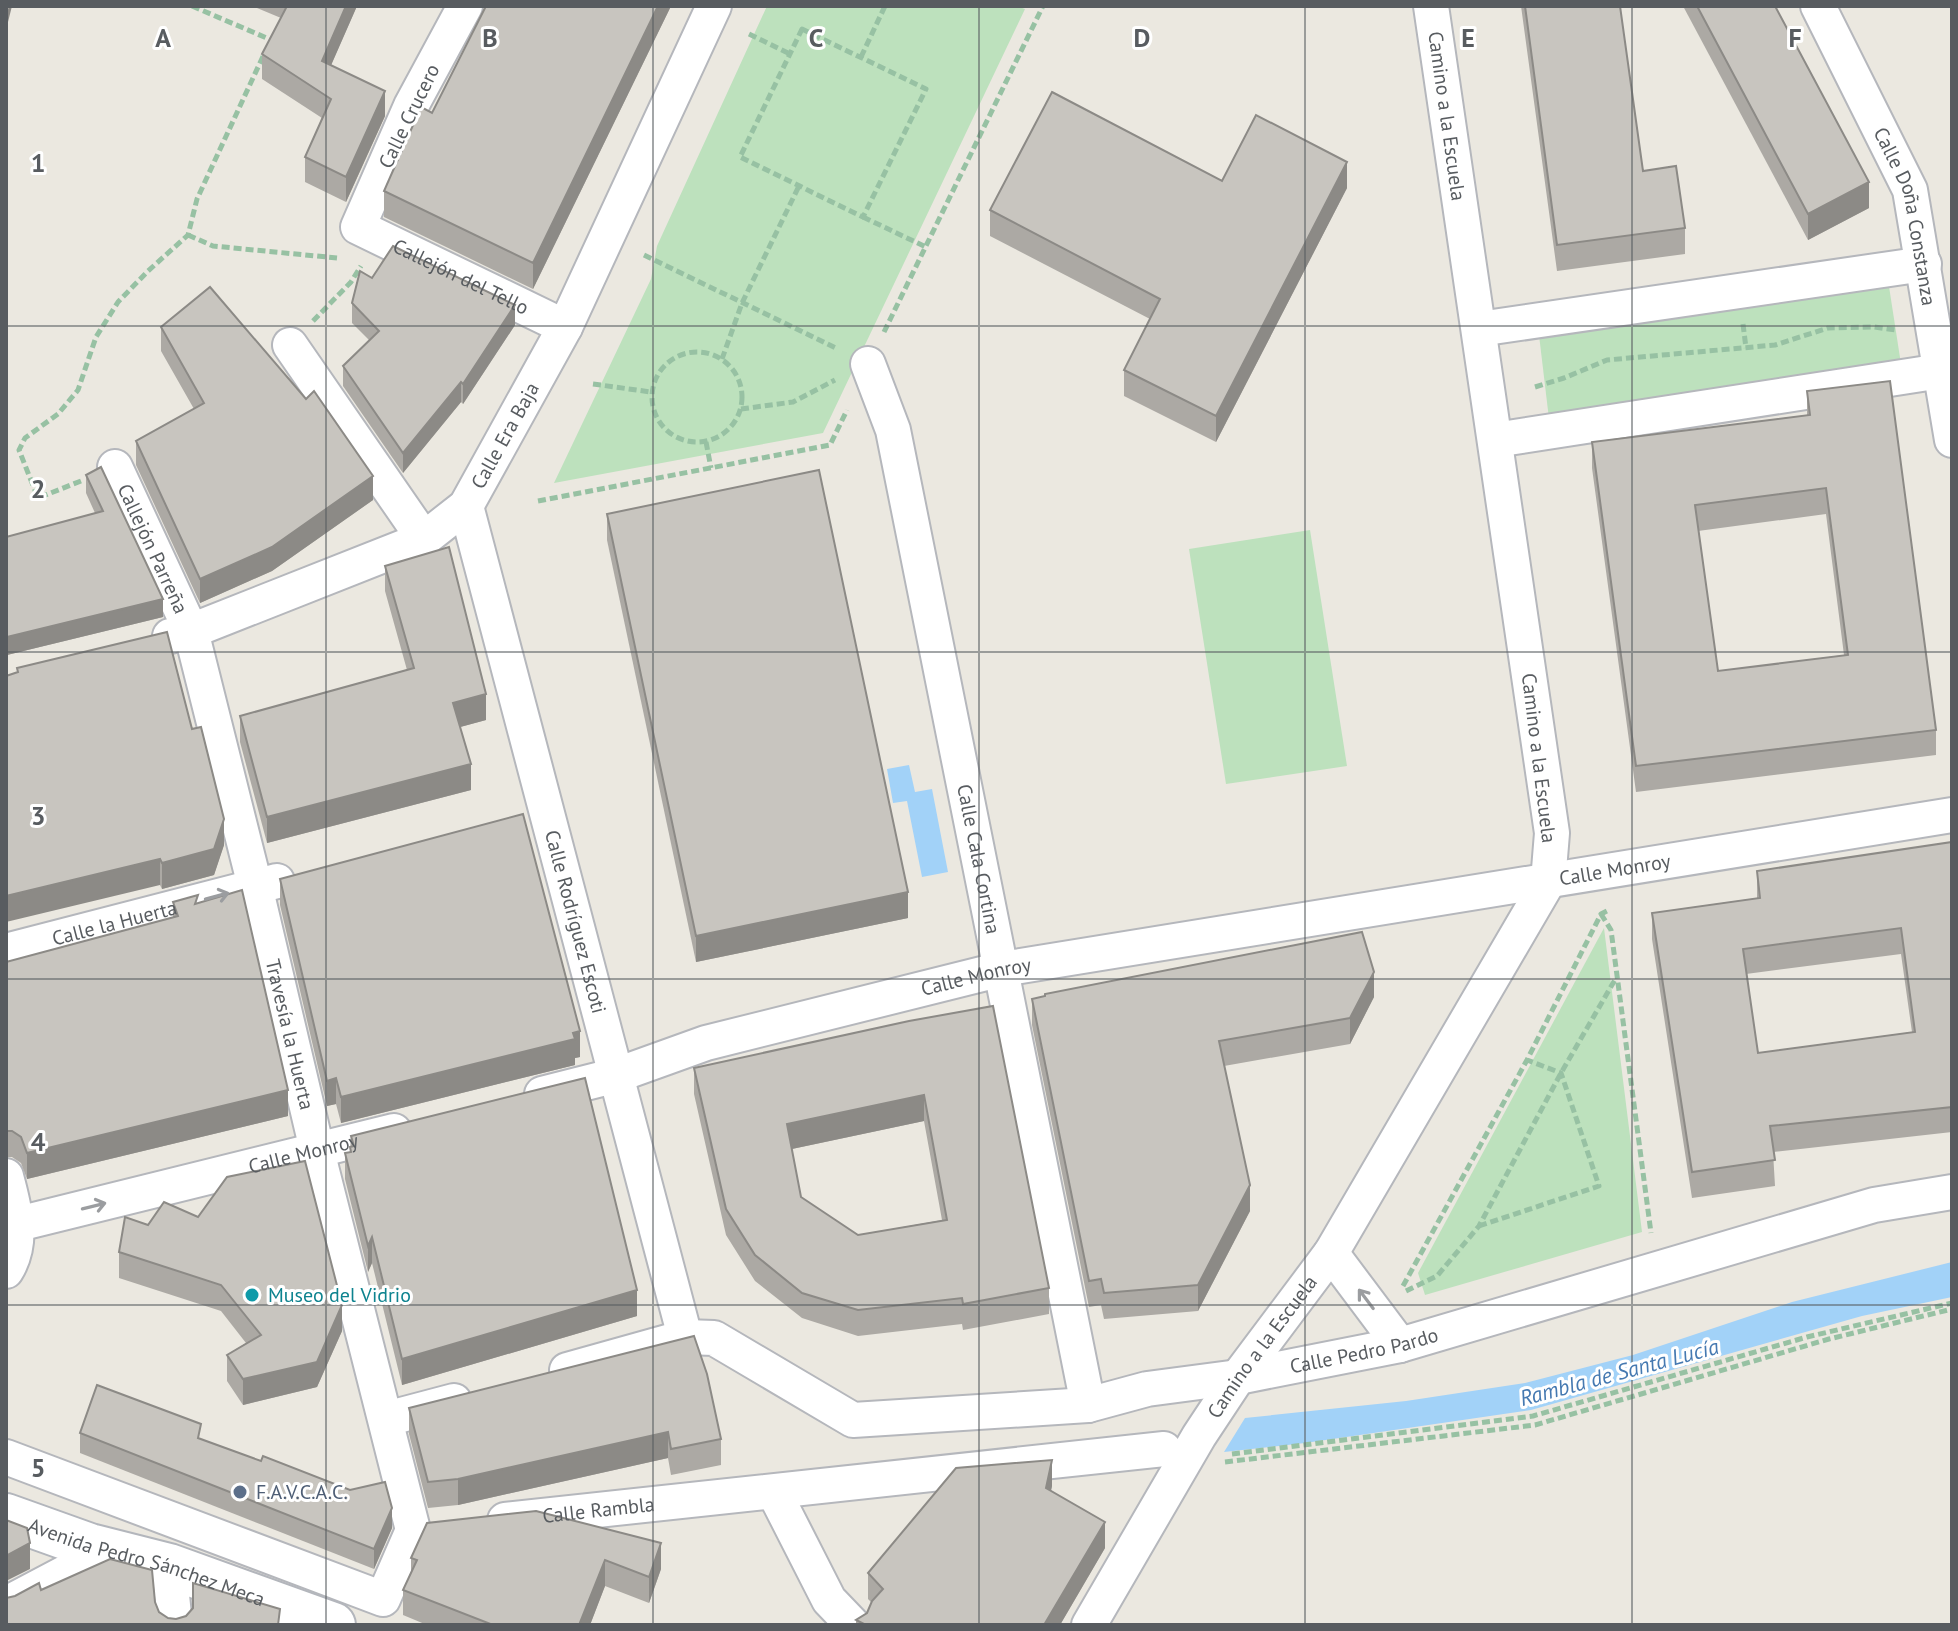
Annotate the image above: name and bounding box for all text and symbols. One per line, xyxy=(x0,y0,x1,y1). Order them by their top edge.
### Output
text: A xyxy=(155,21,171,54)
text: B xyxy=(482,21,498,54)
text: C xyxy=(809,21,823,54)
text: D xyxy=(1134,21,1150,54)
text: F xyxy=(1788,21,1802,54)
street label: Camino a la Escuela xyxy=(1423,30,1471,202)
street label: Calle Crucero xyxy=(373,59,445,173)
street label: Calle Doña Constanza xyxy=(1868,123,1942,308)
text: 1 xyxy=(31,146,45,179)
street label: Callejón del Tello xyxy=(389,233,533,321)
street label: Calle Era Baja xyxy=(465,378,545,493)
text: 2 xyxy=(31,472,45,505)
street label: Callejón Parreña xyxy=(112,480,194,618)
street label: Camino a la Escuela xyxy=(1516,672,1562,844)
street label: Calle Cala Cortina xyxy=(951,782,1006,936)
text: 3 xyxy=(31,799,45,832)
street label: Calle Rodríguez Escoti xyxy=(539,827,612,1016)
street label: Calle Monroy xyxy=(1557,848,1673,891)
one-way arrow xyxy=(204,888,229,903)
street label: Calle la Huerta xyxy=(49,894,180,952)
street label: Calle Monroy xyxy=(918,951,1033,1002)
street label: Travesía la Huerta xyxy=(260,956,320,1112)
text: 4 xyxy=(31,1125,46,1158)
street label: Calle Monroy xyxy=(246,1127,362,1180)
one-way arrow xyxy=(81,1197,106,1212)
street label: Camino a la Escuela xyxy=(1201,1270,1323,1423)
place label: Museo del Vidrio xyxy=(268,1282,411,1308)
marker: Museo del Vidrio xyxy=(243,1286,261,1304)
one-way arrow xyxy=(1357,1289,1374,1310)
street label: Calle Pedro Pardo xyxy=(1288,1321,1441,1379)
water label: Rambla de Santa Lucía xyxy=(1516,1332,1722,1412)
text: 5 xyxy=(31,1451,45,1484)
place label: F.A.V.C.A.C. xyxy=(256,1479,348,1505)
marker: F.A.V.C.A.C. xyxy=(231,1483,249,1501)
street label: Calle Rambla xyxy=(541,1491,656,1529)
street label: Avenida Pedro Sánchez Meca xyxy=(25,1512,268,1612)

